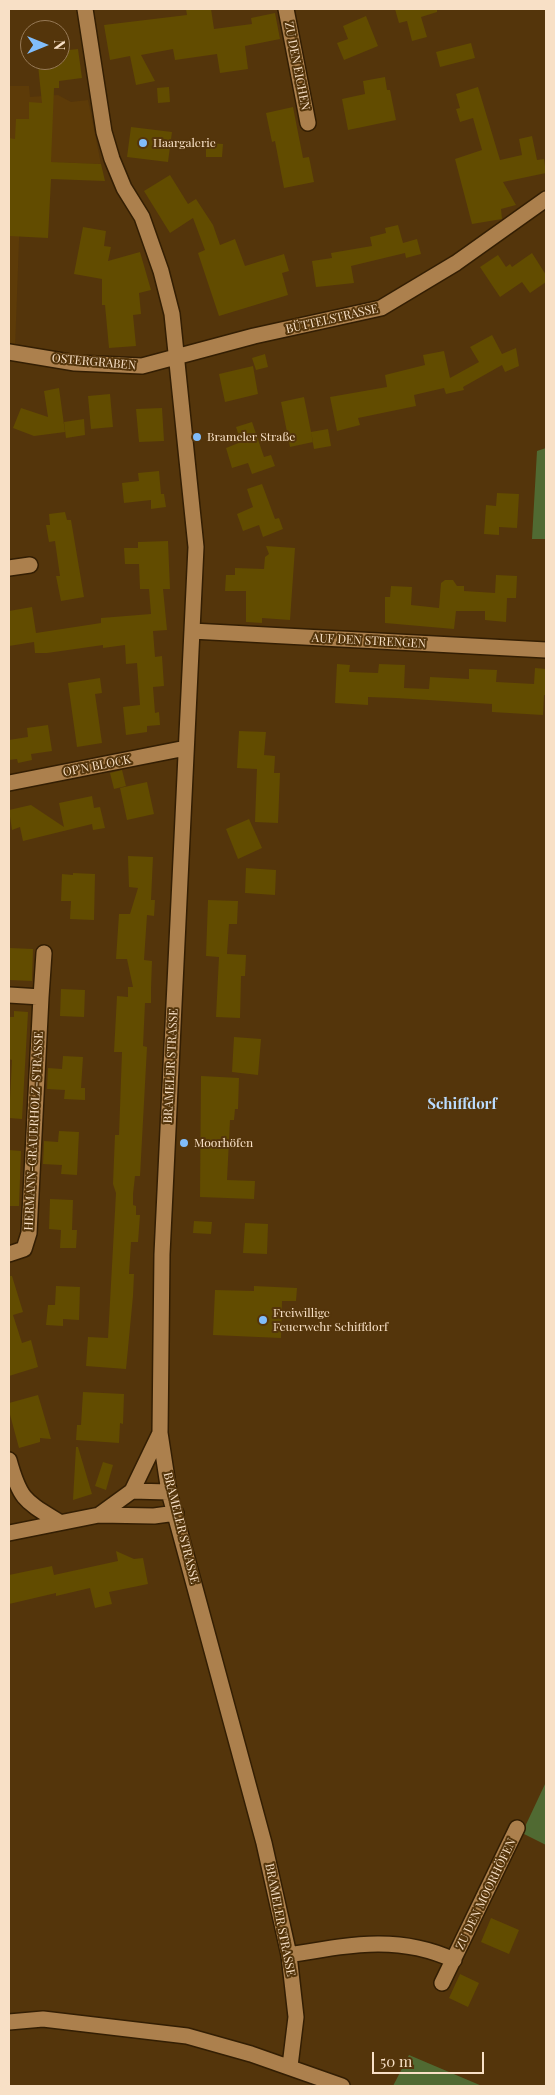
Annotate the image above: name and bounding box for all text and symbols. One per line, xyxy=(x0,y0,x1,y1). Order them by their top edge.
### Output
north arrow xyxy=(20,20,70,70)
street label: ZU DEN EICHEN xyxy=(281,20,313,112)
text: N xyxy=(50,40,69,50)
place label: Haargalerie xyxy=(153,136,216,150)
marker: Haargalerie xyxy=(137,137,149,149)
street label: BÜTTELSTRASSE xyxy=(284,301,380,337)
street label: OSTERGRABEN xyxy=(51,351,137,373)
place label: Brameler Straße xyxy=(207,430,295,444)
marker: Brameler Straße xyxy=(191,431,203,443)
street label: AUF DEN STRENGEN xyxy=(311,631,427,651)
street label: OP'N BLOCK xyxy=(62,752,132,780)
street label: BRAMELER STRASSE xyxy=(161,1008,181,1124)
street label: HERMANN-GRAUERHOLZ-STRASSE xyxy=(22,1031,46,1231)
district label: Schiffdorf xyxy=(427,1095,497,1113)
place label: Moorhöfen xyxy=(194,1136,253,1150)
marker: Moorhöfen xyxy=(178,1137,190,1149)
place label: Freiwillige Feuerwehr Schiffdorf xyxy=(273,1306,388,1334)
marker: Freiwillige Feuerwehr Schiffdorf xyxy=(257,1314,269,1326)
street label: BRAMELER STRASSE xyxy=(160,1471,202,1585)
street label: ZU DEN MOORHÖFEN xyxy=(453,1836,519,1952)
street label: BRAMELER STRASSE xyxy=(262,1862,298,1978)
scale bar xyxy=(375,2042,488,2074)
text: 50 m xyxy=(380,2051,412,2071)

